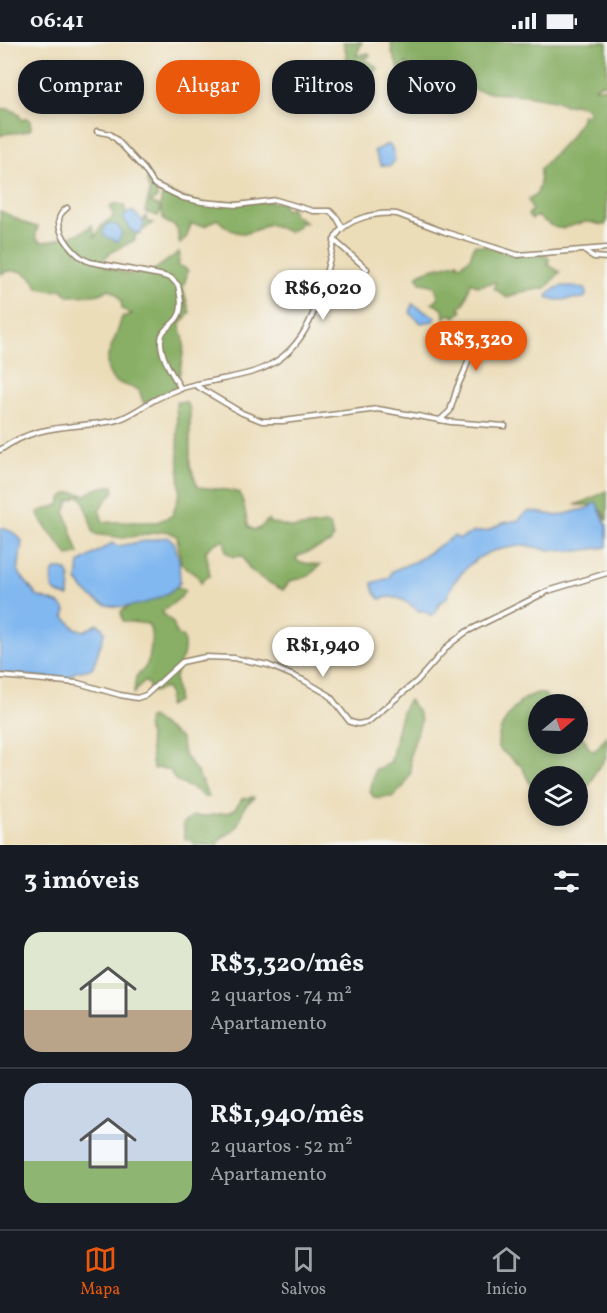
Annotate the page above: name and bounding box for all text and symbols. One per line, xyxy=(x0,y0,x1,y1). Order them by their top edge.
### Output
text: 06:41 xyxy=(30,6,84,37)
chip: Comprar xyxy=(18,60,144,114)
chip: Alugar xyxy=(156,60,260,114)
chip: Filtros xyxy=(272,60,375,114)
chip: Novo xyxy=(387,60,477,114)
pin: R$6,020 xyxy=(268,270,378,321)
text: R$6,020 xyxy=(285,275,361,303)
pin: R$3,320 xyxy=(421,321,531,372)
text: R$3,320 xyxy=(439,326,513,354)
pin: R$1,940 xyxy=(268,627,378,678)
text: R$1,940 xyxy=(286,632,360,660)
north arrow xyxy=(528,694,588,754)
map controls xyxy=(528,694,588,826)
button: layers xyxy=(528,766,588,826)
text: 3 imóveis xyxy=(24,863,139,899)
icon: filters xyxy=(550,865,583,898)
text: R$3,320/mês xyxy=(210,946,364,982)
icon: home xyxy=(72,956,144,1028)
text: 2 quartos · 74 m² xyxy=(210,982,352,1010)
text: Apartamento xyxy=(210,1010,327,1038)
text: R$1,940/mês xyxy=(210,1097,364,1133)
icon: home xyxy=(72,1107,144,1179)
text: 2 quartos · 52 m² xyxy=(210,1133,353,1161)
text: Apartamento xyxy=(210,1161,327,1189)
tab: Mapa xyxy=(80,1243,120,1301)
tab: Salvos xyxy=(281,1243,326,1301)
tab: Início xyxy=(486,1243,527,1301)

